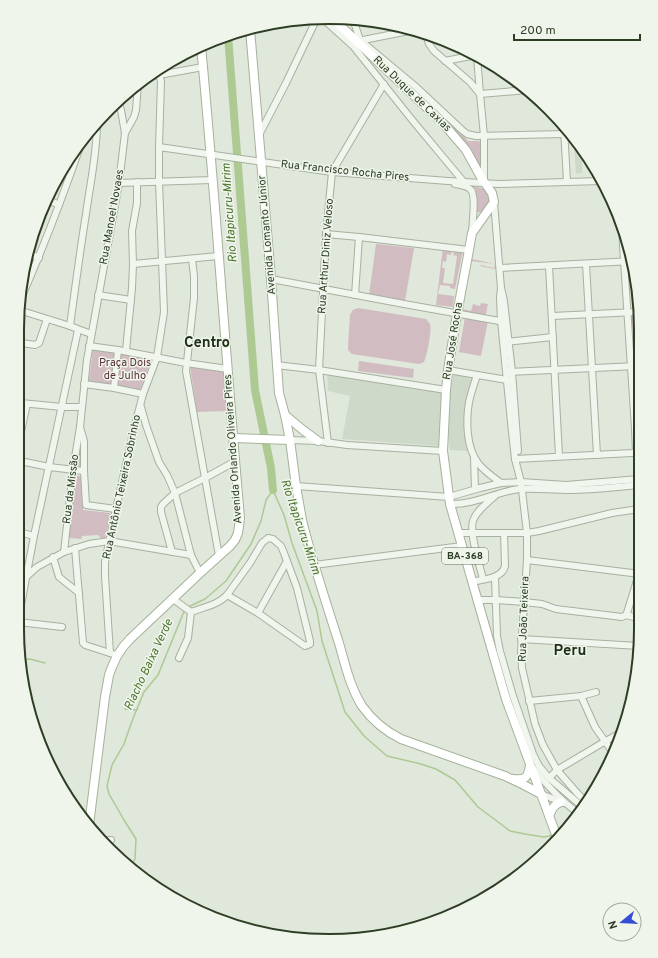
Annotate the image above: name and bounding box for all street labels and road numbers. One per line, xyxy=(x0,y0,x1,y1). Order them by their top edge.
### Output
street label: Rua Duque de Caxias xyxy=(370,53,454,135)
street label: Rua Francisco Rocha Pires xyxy=(280,157,410,185)
street label: Rua Manoel Novaes xyxy=(97,168,127,266)
street label: Avenida Lomanto Júnior xyxy=(255,174,279,295)
street label: Rua Arthur Diniz Veloso xyxy=(315,198,337,314)
street label: Rua José Rocha xyxy=(440,301,466,381)
street label: Avenida Orlando Oliveira Pires xyxy=(221,374,245,524)
street label: Rua Antônio Teixeira Sobrinho xyxy=(100,413,144,561)
street label: Rua da Missão xyxy=(60,453,82,525)
road number: BA-368 xyxy=(442,548,488,564)
street label: Rua João Teixeira xyxy=(516,576,533,662)

